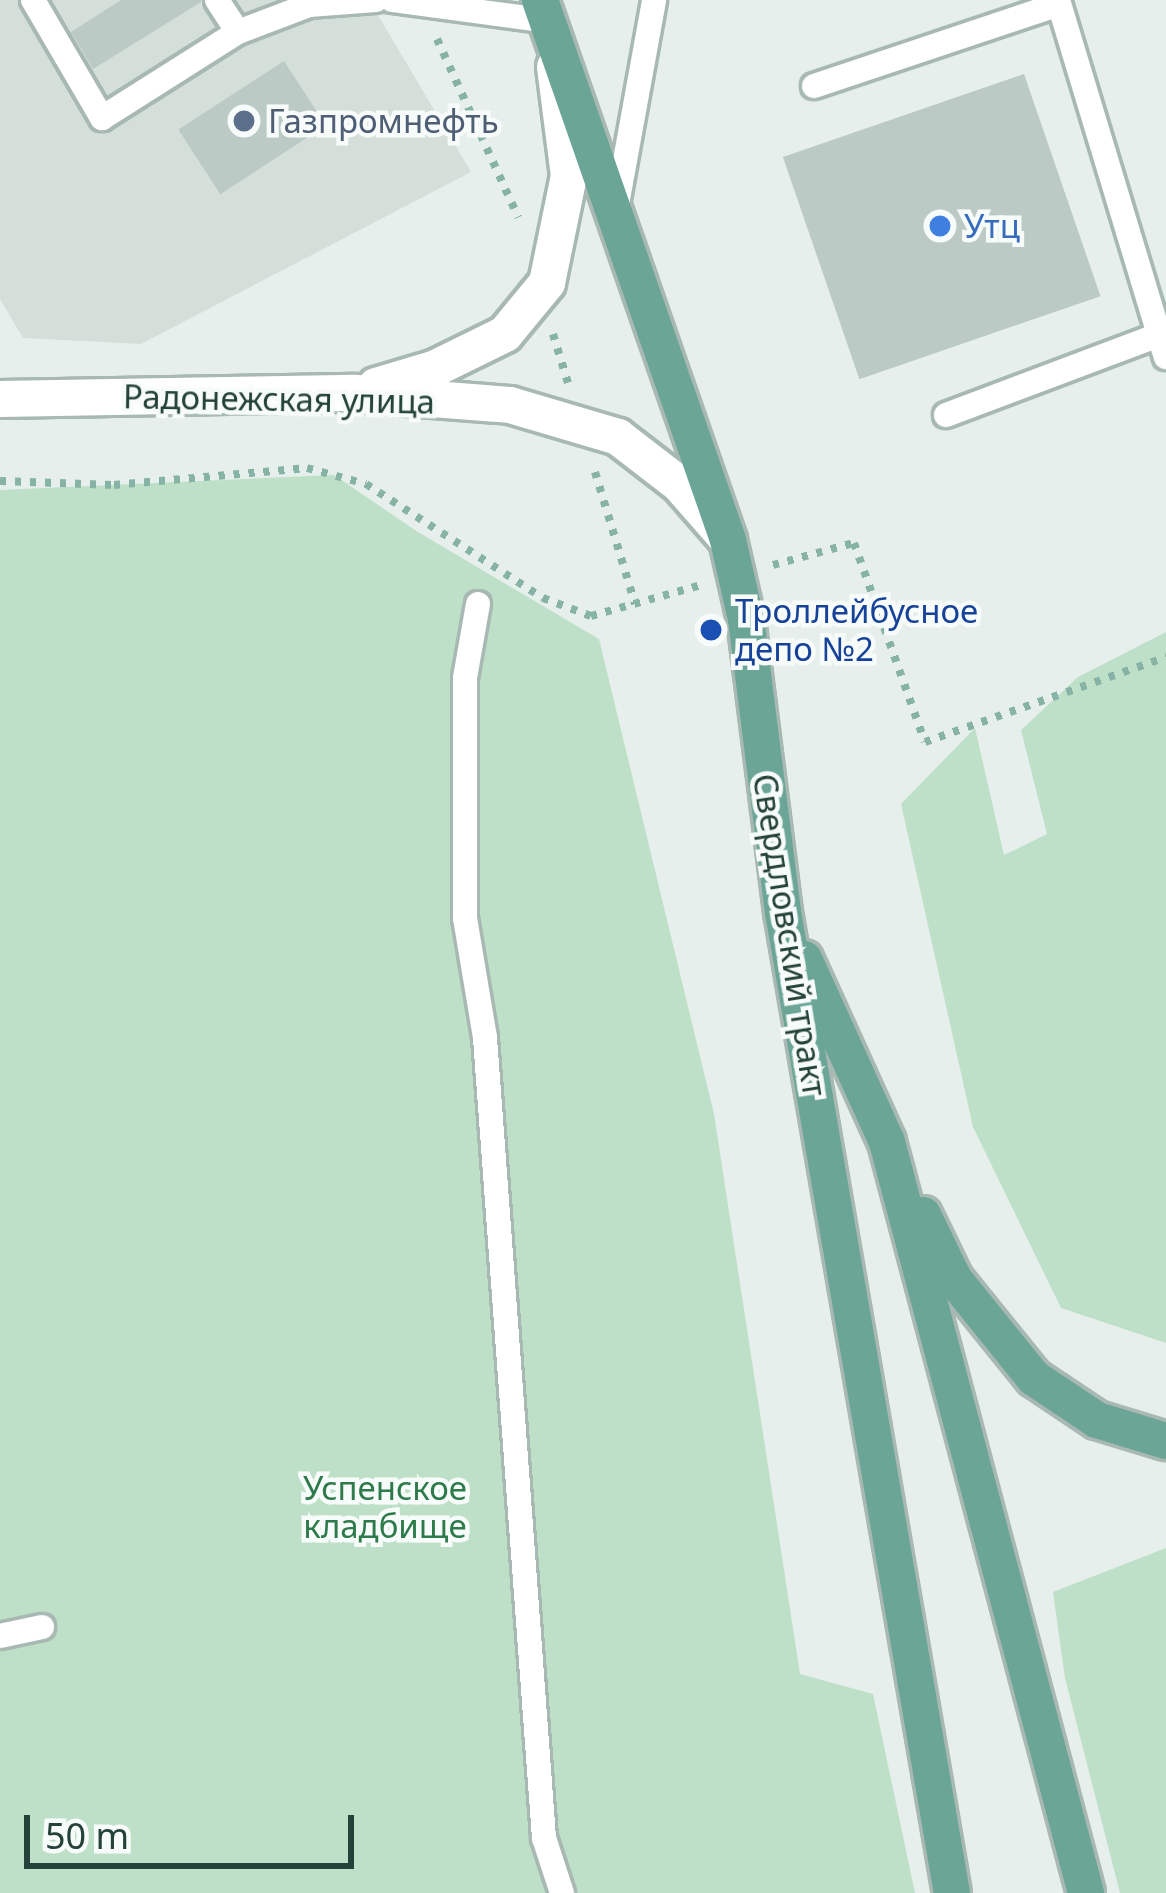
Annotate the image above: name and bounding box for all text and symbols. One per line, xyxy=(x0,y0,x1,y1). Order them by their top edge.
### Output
place label: Газпромнефть xyxy=(268,101,499,141)
marker: Газпромнефть xyxy=(231,108,257,134)
place label: Утц xyxy=(964,206,1020,246)
marker: Утц xyxy=(927,213,953,239)
street label: Радонежская улица xyxy=(123,376,435,422)
place label: Троллейбусное депо №2 xyxy=(735,591,978,669)
marker: Троллейбусное депо №2 xyxy=(698,617,724,643)
street label: Свердловский тракт xyxy=(745,771,835,1099)
park label: Успенское кладбище xyxy=(303,1468,467,1546)
scale bar xyxy=(30,1791,360,1865)
text: 50 m xyxy=(45,1811,129,1860)

